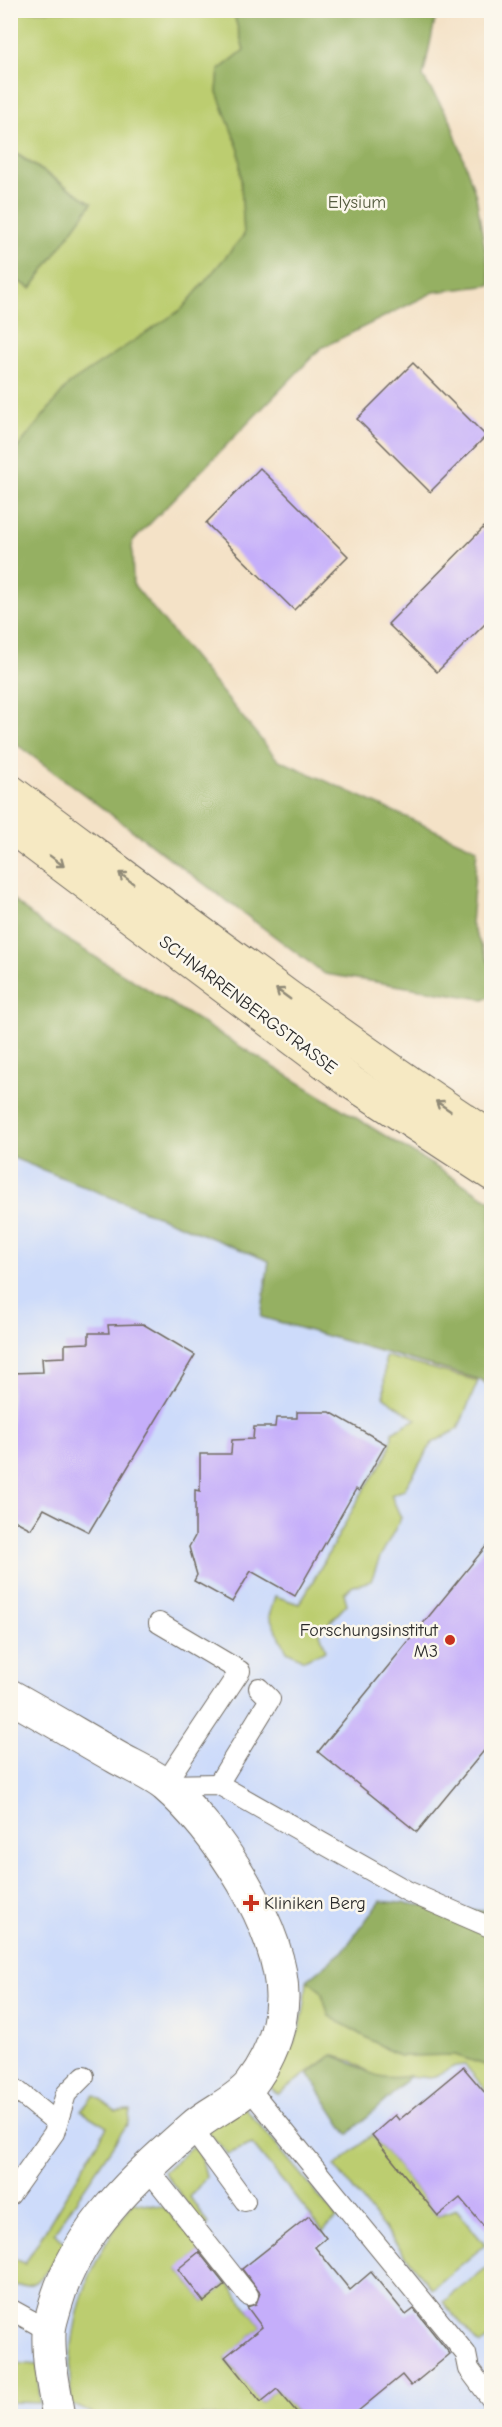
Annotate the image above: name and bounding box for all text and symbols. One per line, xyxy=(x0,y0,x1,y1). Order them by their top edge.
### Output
park label: Elysium xyxy=(328,192,386,213)
one-way arrow xyxy=(49,855,65,868)
one-way arrow xyxy=(119,872,135,884)
street label: SCHNARRENBERGSTRASSE xyxy=(155,931,341,1079)
one-way arrow xyxy=(276,987,292,1000)
one-way arrow xyxy=(435,1100,451,1112)
place label: Forschungsinstitut M3 xyxy=(300,1620,439,1662)
marker: Forschungsinstitut M3 xyxy=(443,1633,457,1647)
place label: Kliniken Berg xyxy=(264,1893,366,1914)
marker: Kliniken Berg xyxy=(242,1894,260,1912)

